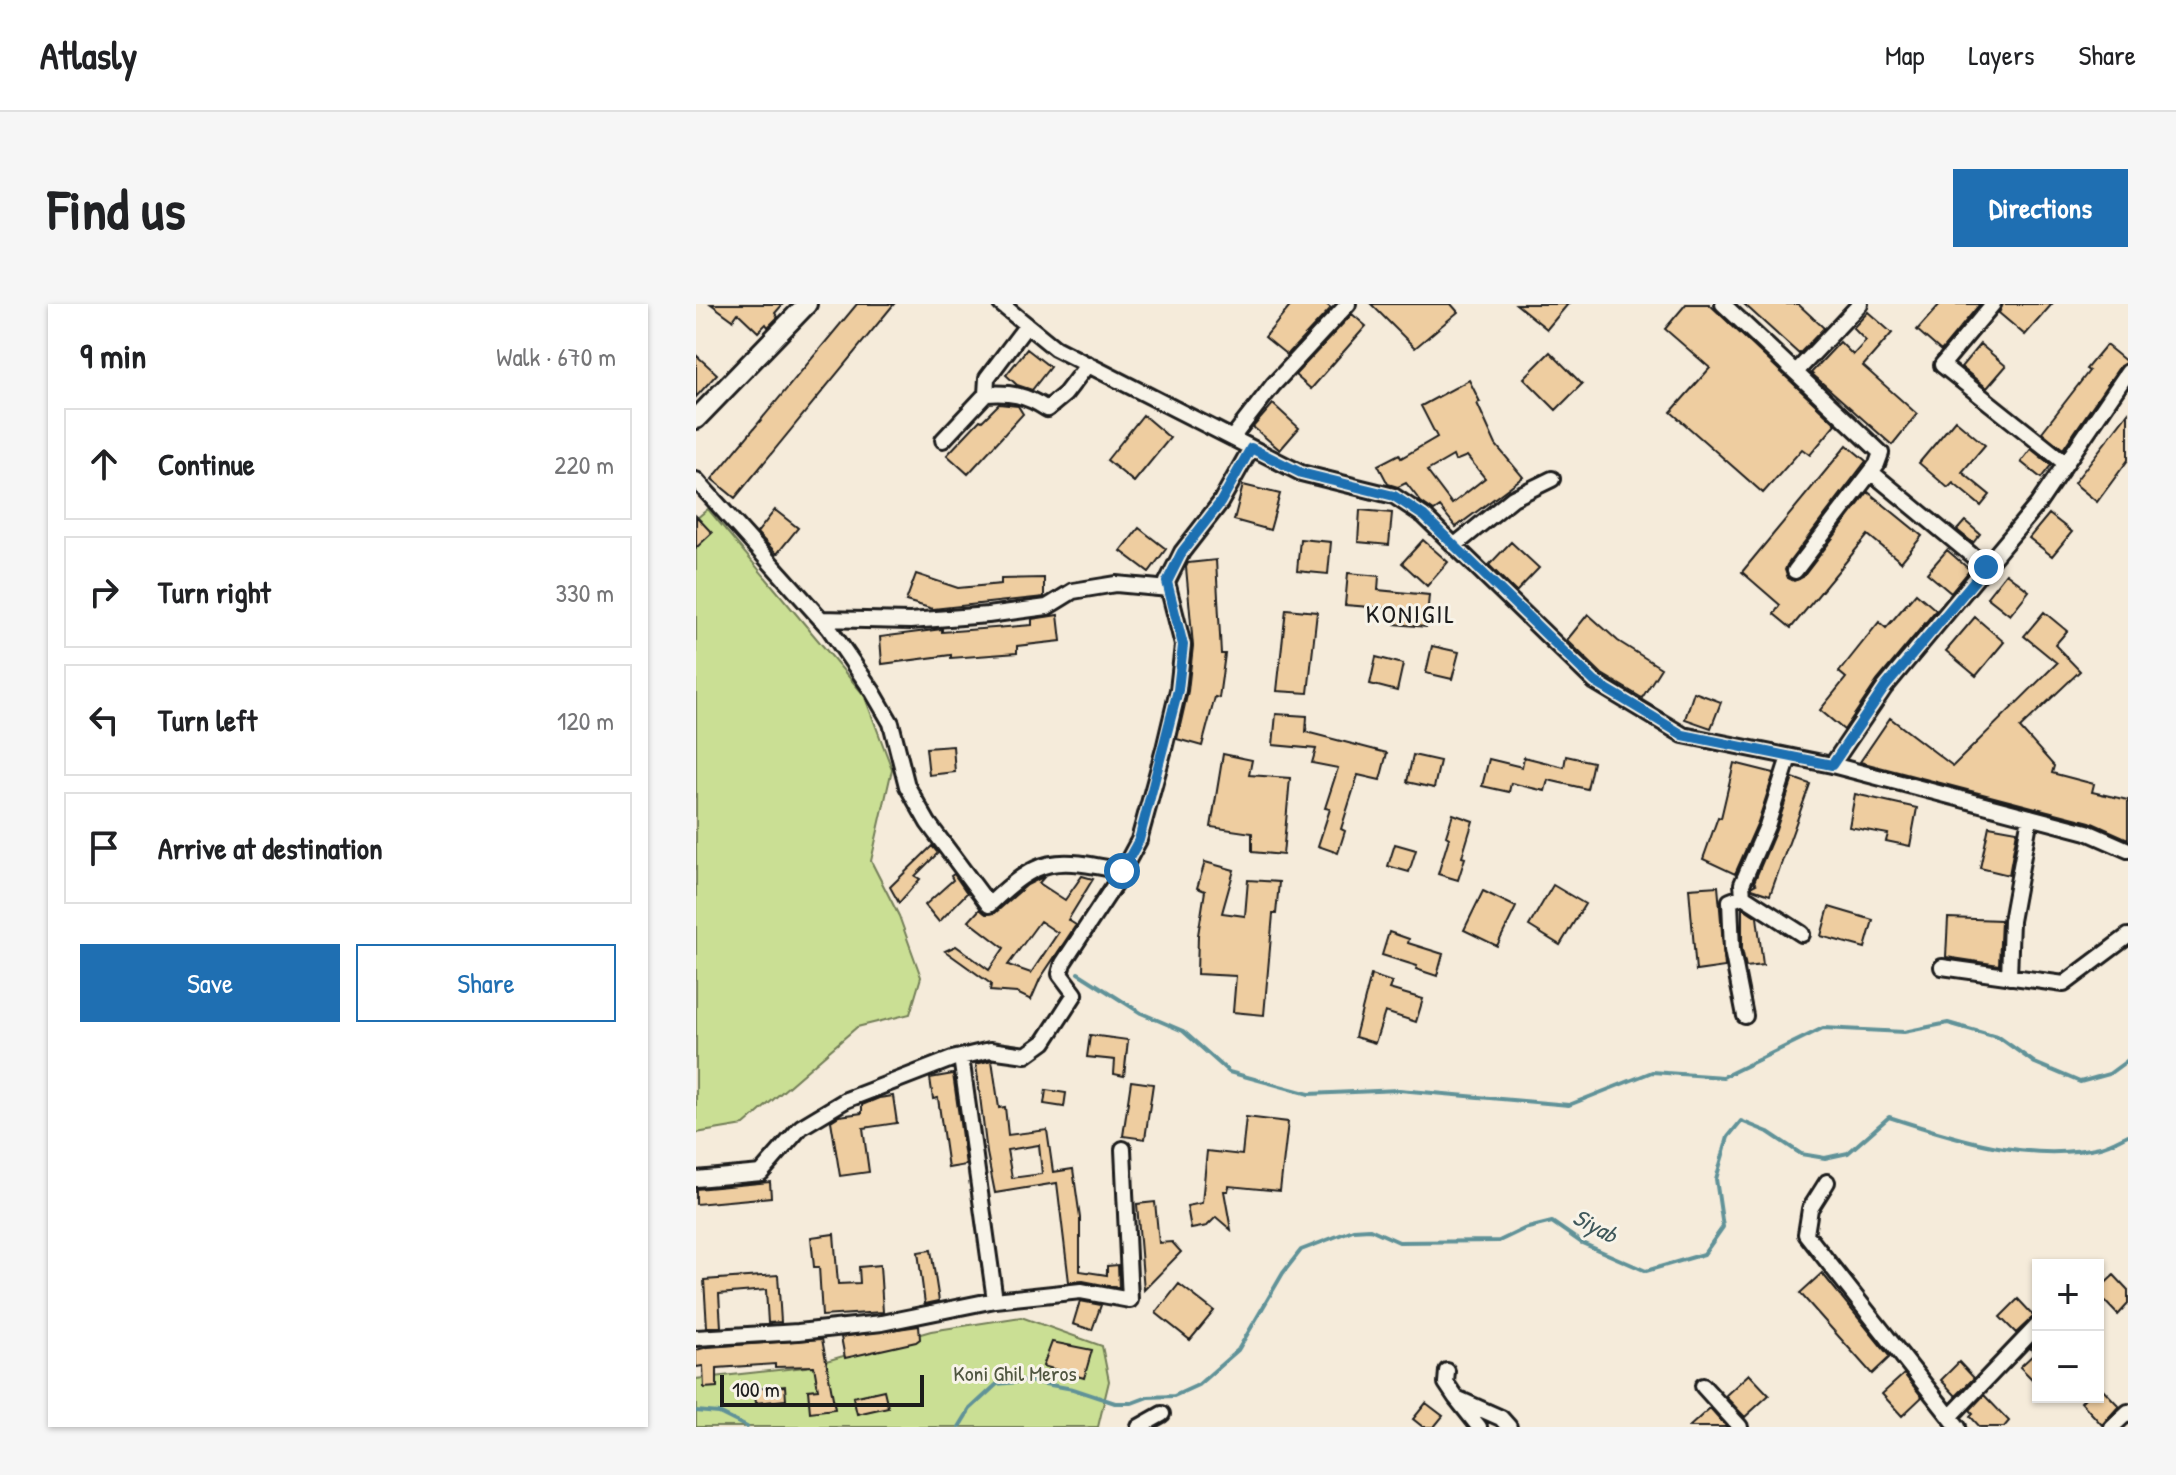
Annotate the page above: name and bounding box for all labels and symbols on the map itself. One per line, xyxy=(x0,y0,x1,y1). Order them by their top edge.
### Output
route end xyxy=(1968,549,2004,585)
district label: KONIGIL xyxy=(1366,596,1456,631)
route start xyxy=(1104,853,1140,889)
water label: Siyab xyxy=(1567,1200,1624,1251)
park label: Koni Ghil Meros xyxy=(953,1358,1077,1388)
scale bar xyxy=(720,1371,924,1407)

